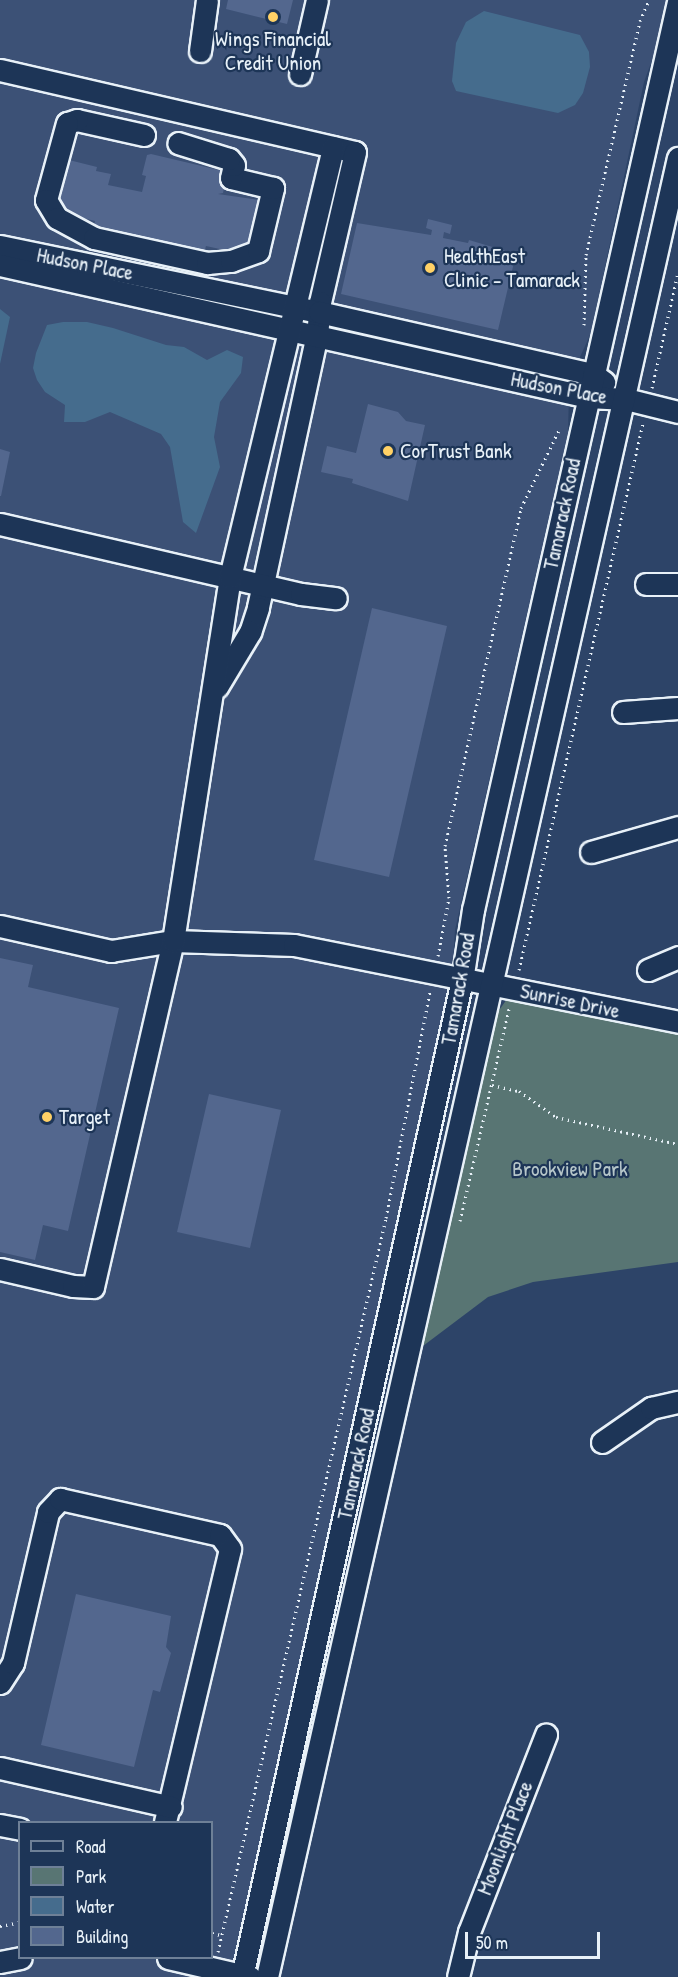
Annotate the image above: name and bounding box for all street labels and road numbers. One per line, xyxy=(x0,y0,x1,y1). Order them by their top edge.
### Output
street label: Hudson Place xyxy=(35,242,135,286)
street label: Hudson Place xyxy=(509,366,609,410)
street label: Tamarack Road xyxy=(538,456,586,572)
street label: Tamarack Road xyxy=(436,931,480,1047)
street label: Sunrise Drive xyxy=(518,978,622,1024)
street label: Tamarack Road xyxy=(332,1406,380,1522)
street label: Moonlight Place xyxy=(472,1778,538,1898)

